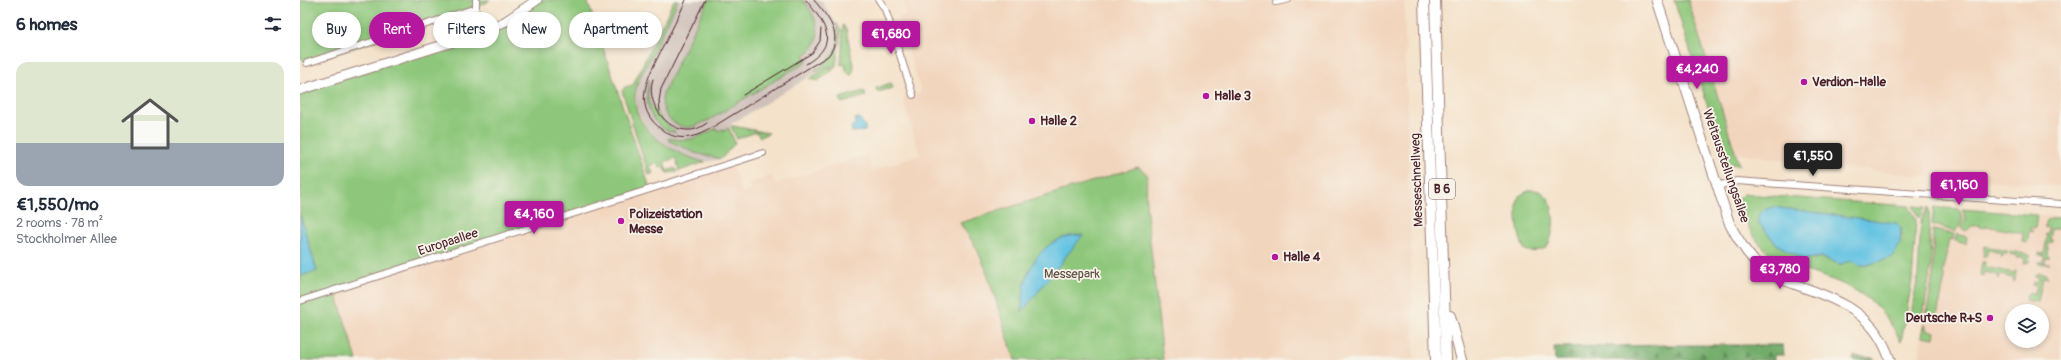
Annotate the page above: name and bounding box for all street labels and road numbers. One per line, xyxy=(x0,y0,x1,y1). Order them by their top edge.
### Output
street label: Weltausstellungsallee xyxy=(1699,107,1753,225)
street label: Messeschnellweg xyxy=(1407,132,1427,227)
road number: B 6 xyxy=(1429,179,1455,199)
street label: Europaallee xyxy=(416,225,481,259)

